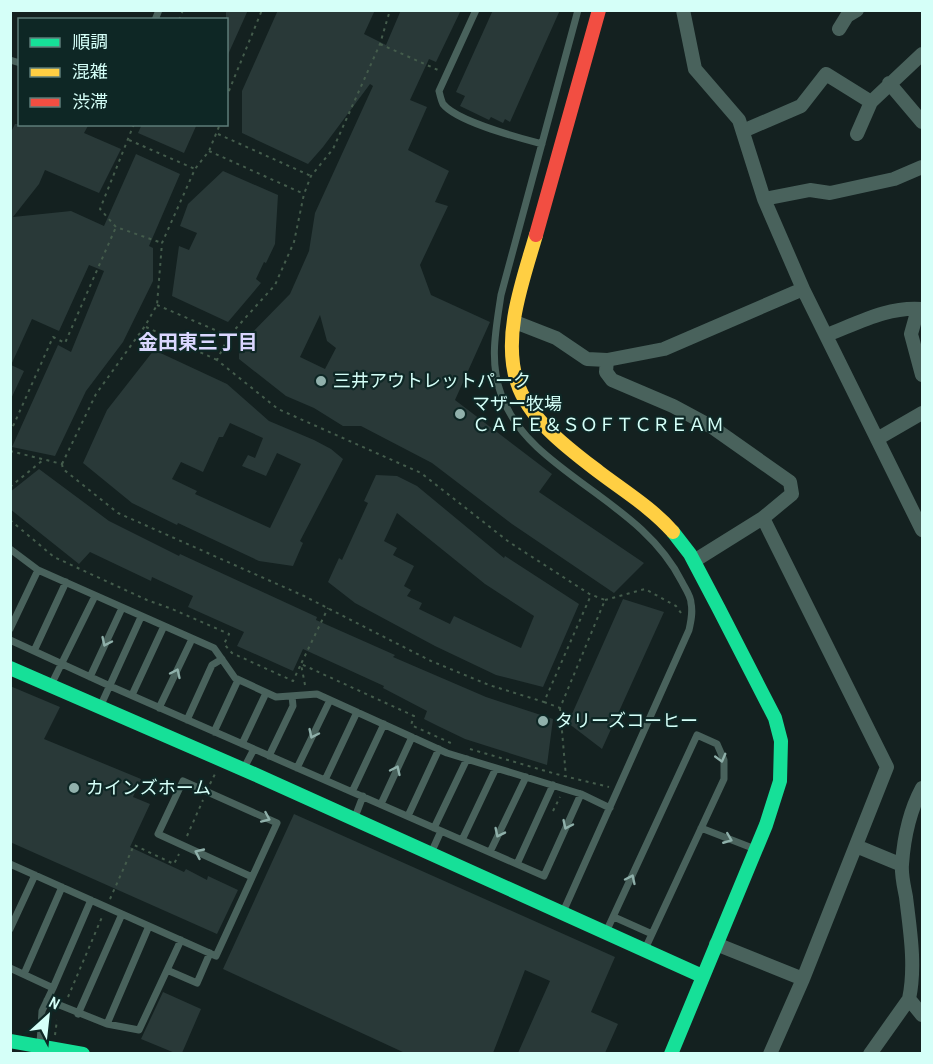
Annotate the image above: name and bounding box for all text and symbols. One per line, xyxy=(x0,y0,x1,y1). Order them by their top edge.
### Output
legend xyxy=(18,18,228,126)
text: 順調 xyxy=(72,29,108,54)
text: 混雑 xyxy=(72,59,108,84)
text: 渋滞 xyxy=(72,89,108,114)
district label: 金田東三丁目 xyxy=(138,328,258,355)
place label: 三井アウトレットパーク xyxy=(333,368,531,393)
marker: 三井アウトレットパーク xyxy=(314,374,328,388)
place label: マザー牧場 ＣＡＦＥ＆ＳＯＦＴＣＲＥＡＭ xyxy=(472,391,724,437)
marker: マザー牧場 ＣＡＦＥ＆ＳＯＦＴＣＲＥＡＭ xyxy=(453,407,467,421)
one-way arrow xyxy=(101,636,113,647)
one-way arrow xyxy=(168,669,180,680)
place label: タリーズコーヒー xyxy=(555,708,698,733)
marker: タリーズコーヒー xyxy=(536,714,550,728)
one-way arrow xyxy=(309,727,321,738)
one-way arrow xyxy=(714,752,726,763)
one-way arrow xyxy=(389,766,401,777)
place label: カインズホーム xyxy=(86,775,211,800)
marker: カインズホーム xyxy=(67,781,81,795)
one-way arrow xyxy=(260,811,271,823)
one-way arrow xyxy=(563,818,575,829)
one-way arrow xyxy=(494,827,506,838)
one-way arrow xyxy=(723,831,733,844)
one-way arrow xyxy=(194,848,205,860)
one-way arrow xyxy=(624,875,636,886)
north arrow xyxy=(18,986,78,1046)
text: N xyxy=(46,991,64,1015)

